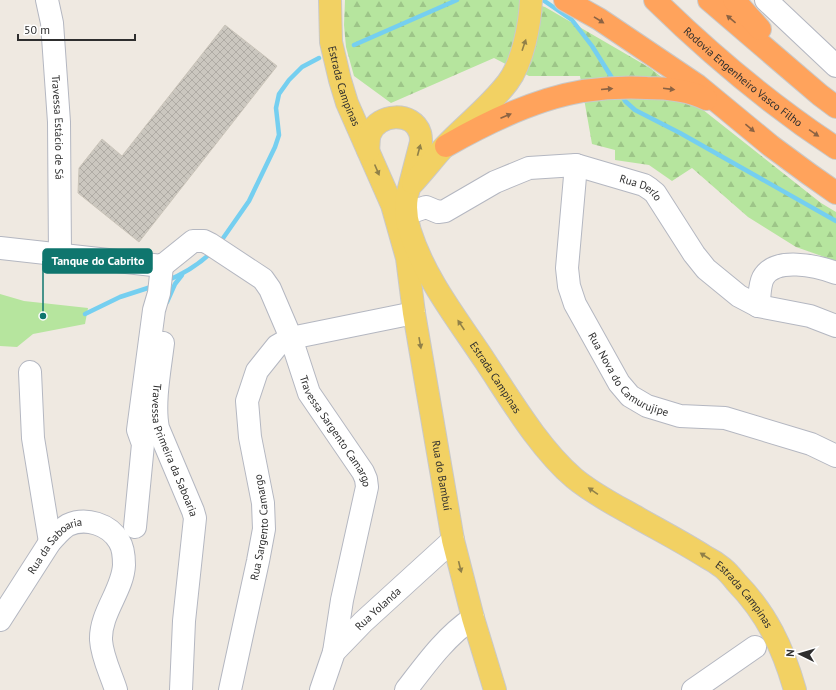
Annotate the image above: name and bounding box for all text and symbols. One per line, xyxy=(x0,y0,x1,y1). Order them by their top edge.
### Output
one-way arrow xyxy=(725,15,736,24)
scale bar xyxy=(18,16,135,42)
one-way arrow xyxy=(593,16,605,23)
text: 50 m xyxy=(24,22,50,37)
street label: Rodovia Engenheiro Vasco Filho xyxy=(681,24,805,130)
one-way arrow xyxy=(521,39,527,51)
street label: Estrada Campinas xyxy=(325,45,363,129)
street label: Travessa Estácio de Sá xyxy=(49,74,66,180)
one-way arrow xyxy=(601,86,613,92)
one-way arrow xyxy=(663,86,675,92)
one-way arrow xyxy=(500,113,511,119)
one-way arrow xyxy=(745,123,755,132)
one-way arrow xyxy=(808,129,819,137)
one-way arrow xyxy=(416,144,422,156)
one-way arrow xyxy=(375,165,381,177)
street label: Rua Derlo xyxy=(618,171,665,203)
callout: Tanque do Cabrito xyxy=(43,249,152,273)
text: Tanque do Cabrito xyxy=(52,253,145,268)
one-way arrow xyxy=(457,319,465,330)
street label: Rua Nova do Camurujipe xyxy=(585,330,671,419)
one-way arrow xyxy=(417,337,423,349)
street label: Estrada Campinas xyxy=(467,339,525,416)
street label: Travessa Sargento Camargo xyxy=(297,374,374,488)
street label: Travessa Primeira da Saboaria xyxy=(149,383,201,518)
street label: Rua do Bambuí xyxy=(429,439,455,512)
street label: Rua Sargento Camargo xyxy=(247,473,271,582)
one-way arrow xyxy=(588,487,598,495)
street label: Rua da Saboaria xyxy=(24,515,83,577)
one-way arrow xyxy=(699,553,711,560)
street label: Estrada Campinas xyxy=(713,558,776,631)
one-way arrow xyxy=(458,561,464,574)
street label: Rua Yolanda xyxy=(352,584,404,633)
north arrow xyxy=(780,634,820,674)
text: N xyxy=(783,649,797,657)

